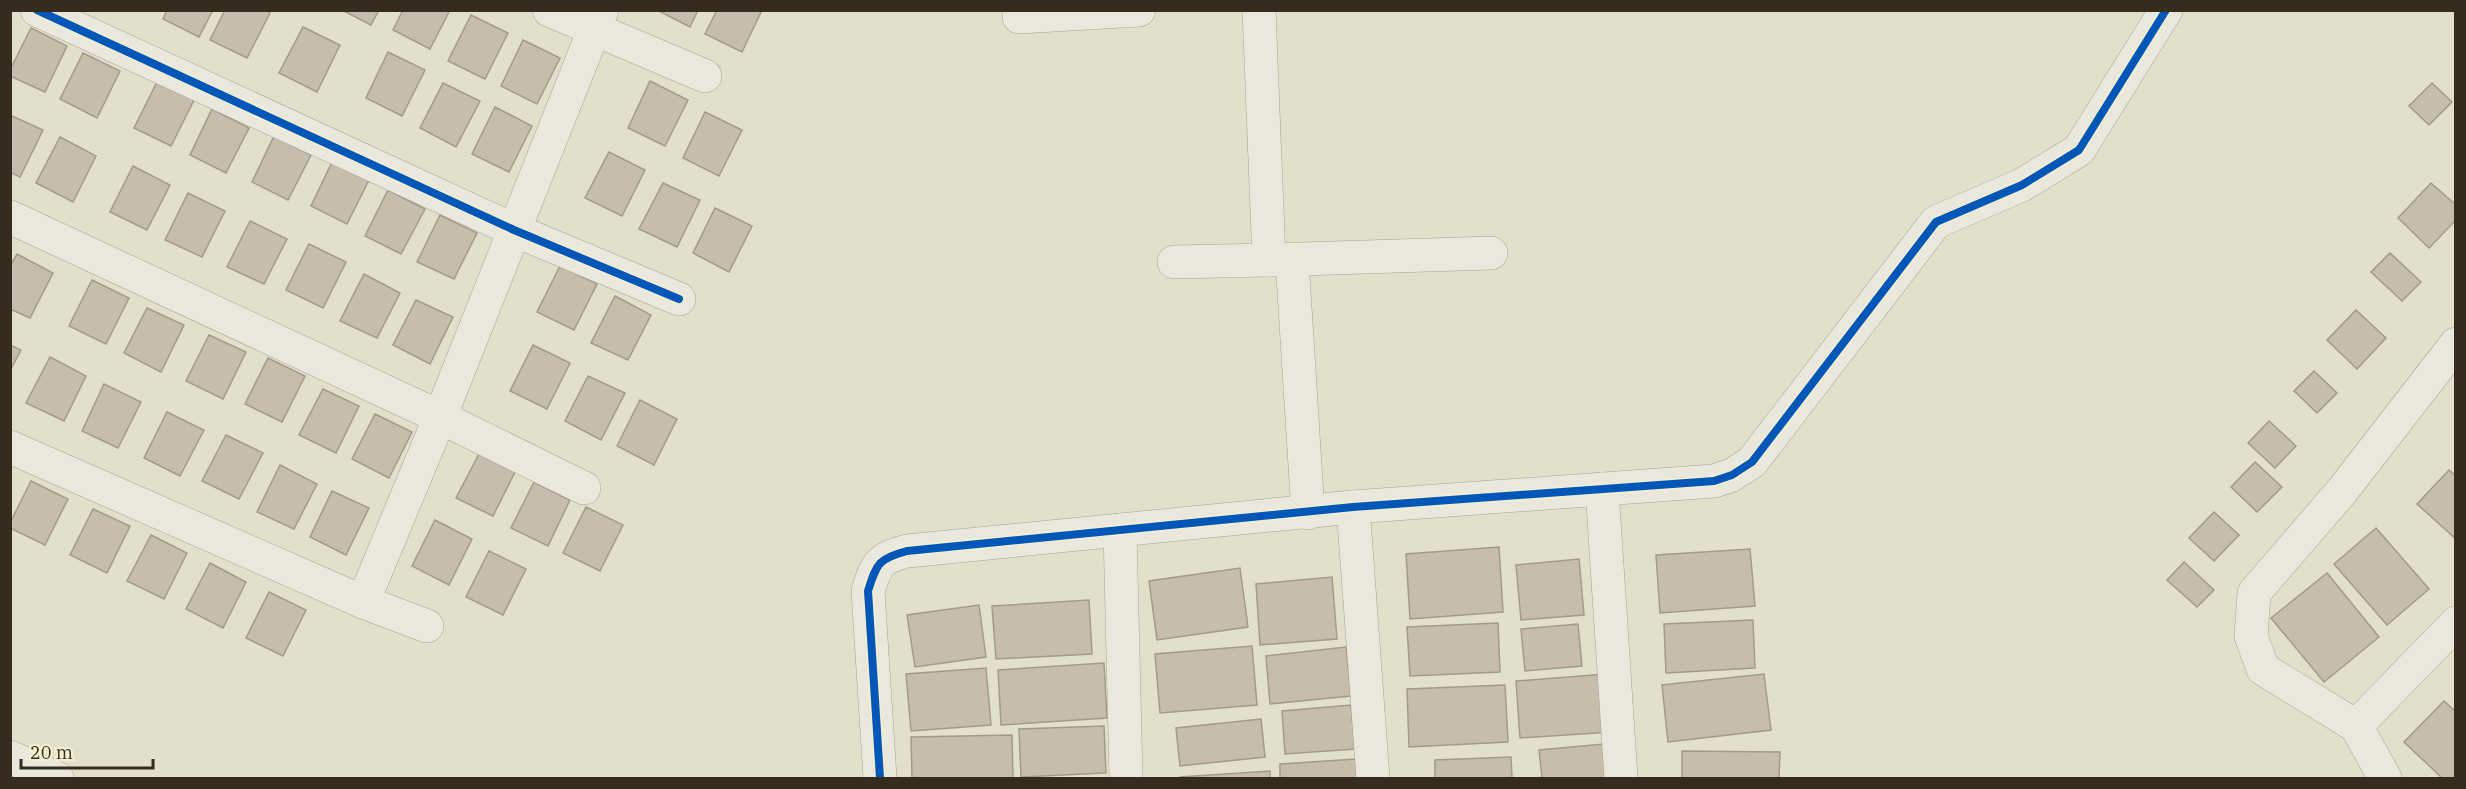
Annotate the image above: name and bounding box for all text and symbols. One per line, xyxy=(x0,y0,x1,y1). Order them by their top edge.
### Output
scale bar xyxy=(21,732,153,770)
text: 20 m xyxy=(30,741,73,764)

